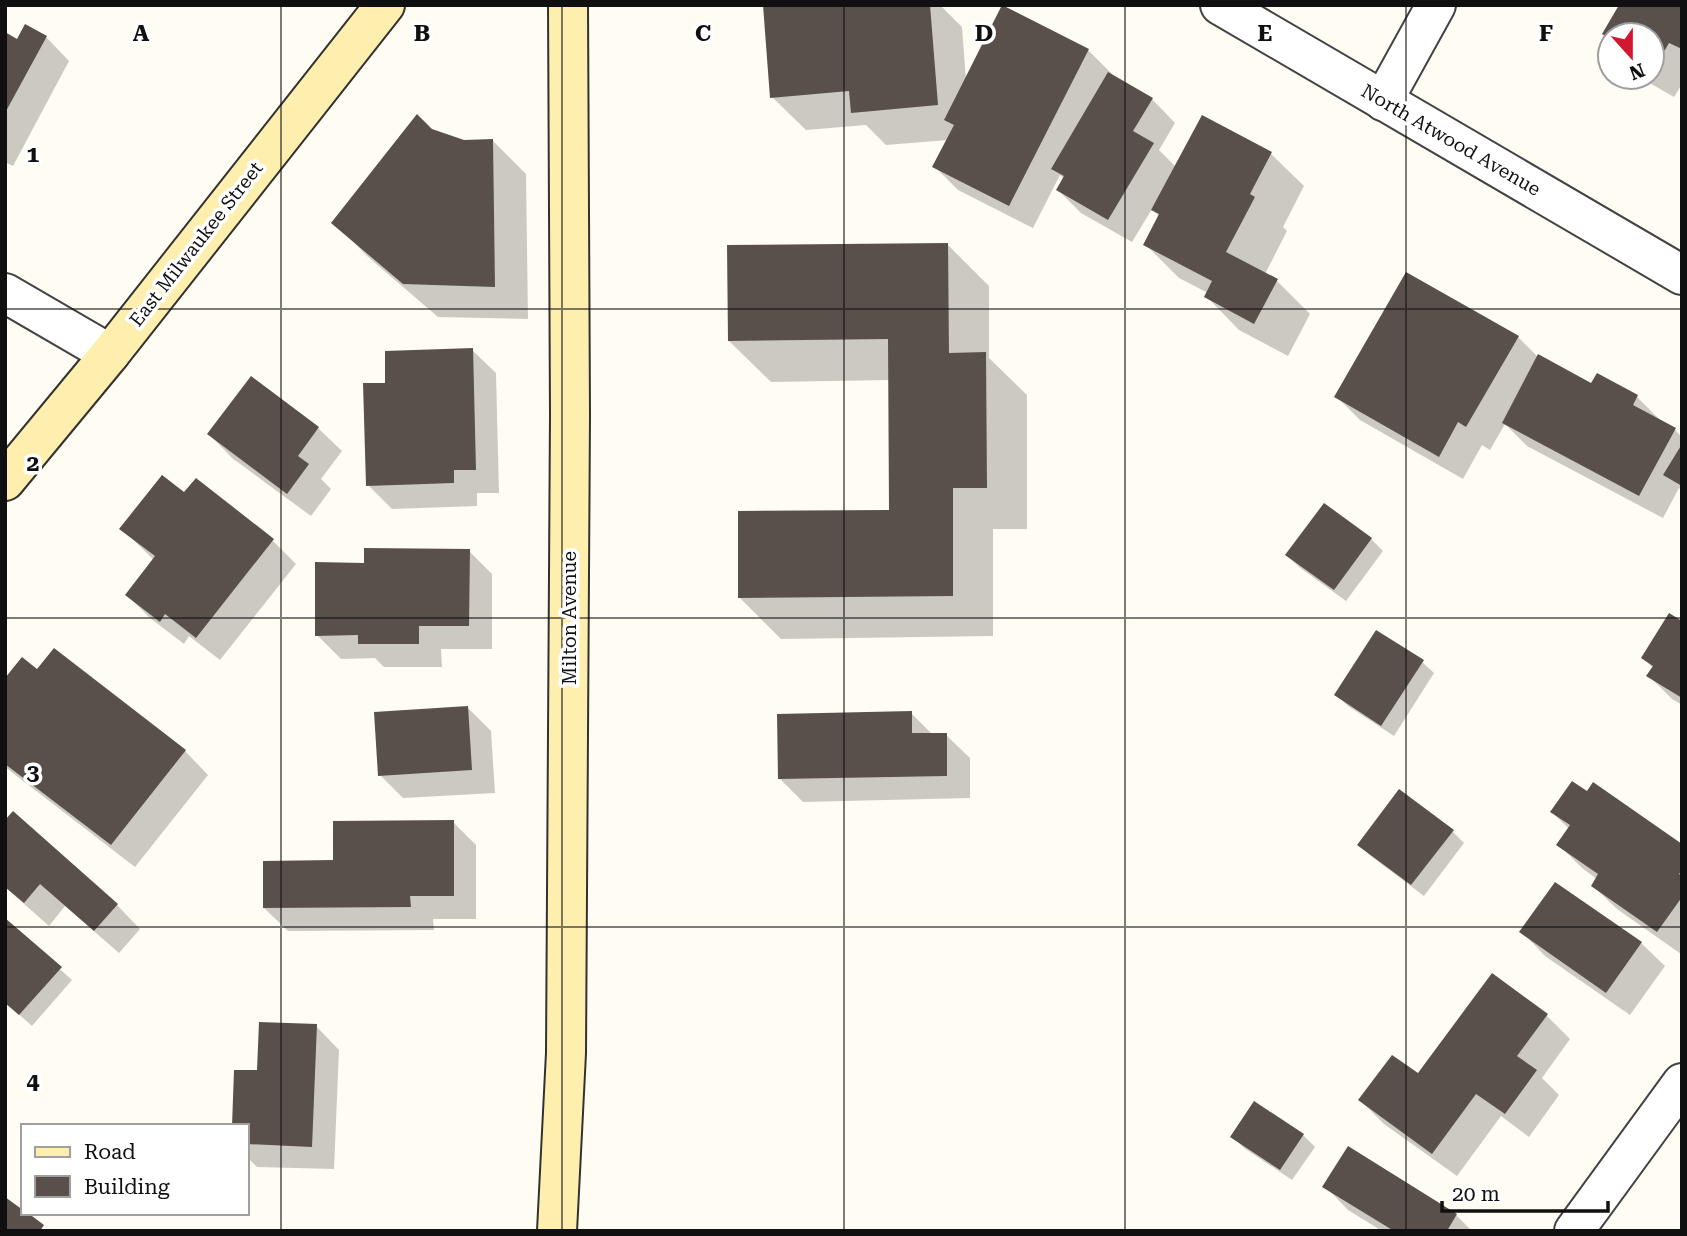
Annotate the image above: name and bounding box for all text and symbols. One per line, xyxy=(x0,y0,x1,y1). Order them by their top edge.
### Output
text: A xyxy=(133,20,150,47)
text: B xyxy=(414,20,430,47)
text: C xyxy=(695,20,711,47)
text: D xyxy=(975,20,993,47)
text: E xyxy=(1258,20,1272,47)
text: F xyxy=(1539,20,1553,47)
north arrow xyxy=(1596,21,1666,91)
text: N xyxy=(1626,58,1648,85)
street label: North Atwood Avenue xyxy=(1357,79,1545,201)
text: 1 xyxy=(27,141,40,168)
street label: East Milwaukee Street xyxy=(125,157,267,331)
text: 2 xyxy=(27,450,39,477)
street label: Milton Avenue xyxy=(558,551,581,685)
text: 3 xyxy=(27,759,40,786)
text: 4 xyxy=(27,1068,40,1095)
legend xyxy=(21,1124,248,1215)
text: Road xyxy=(84,1140,136,1164)
scale bar xyxy=(1442,1170,1608,1214)
text: Building xyxy=(84,1175,170,1199)
text: 20 m xyxy=(1452,1182,1500,1206)

